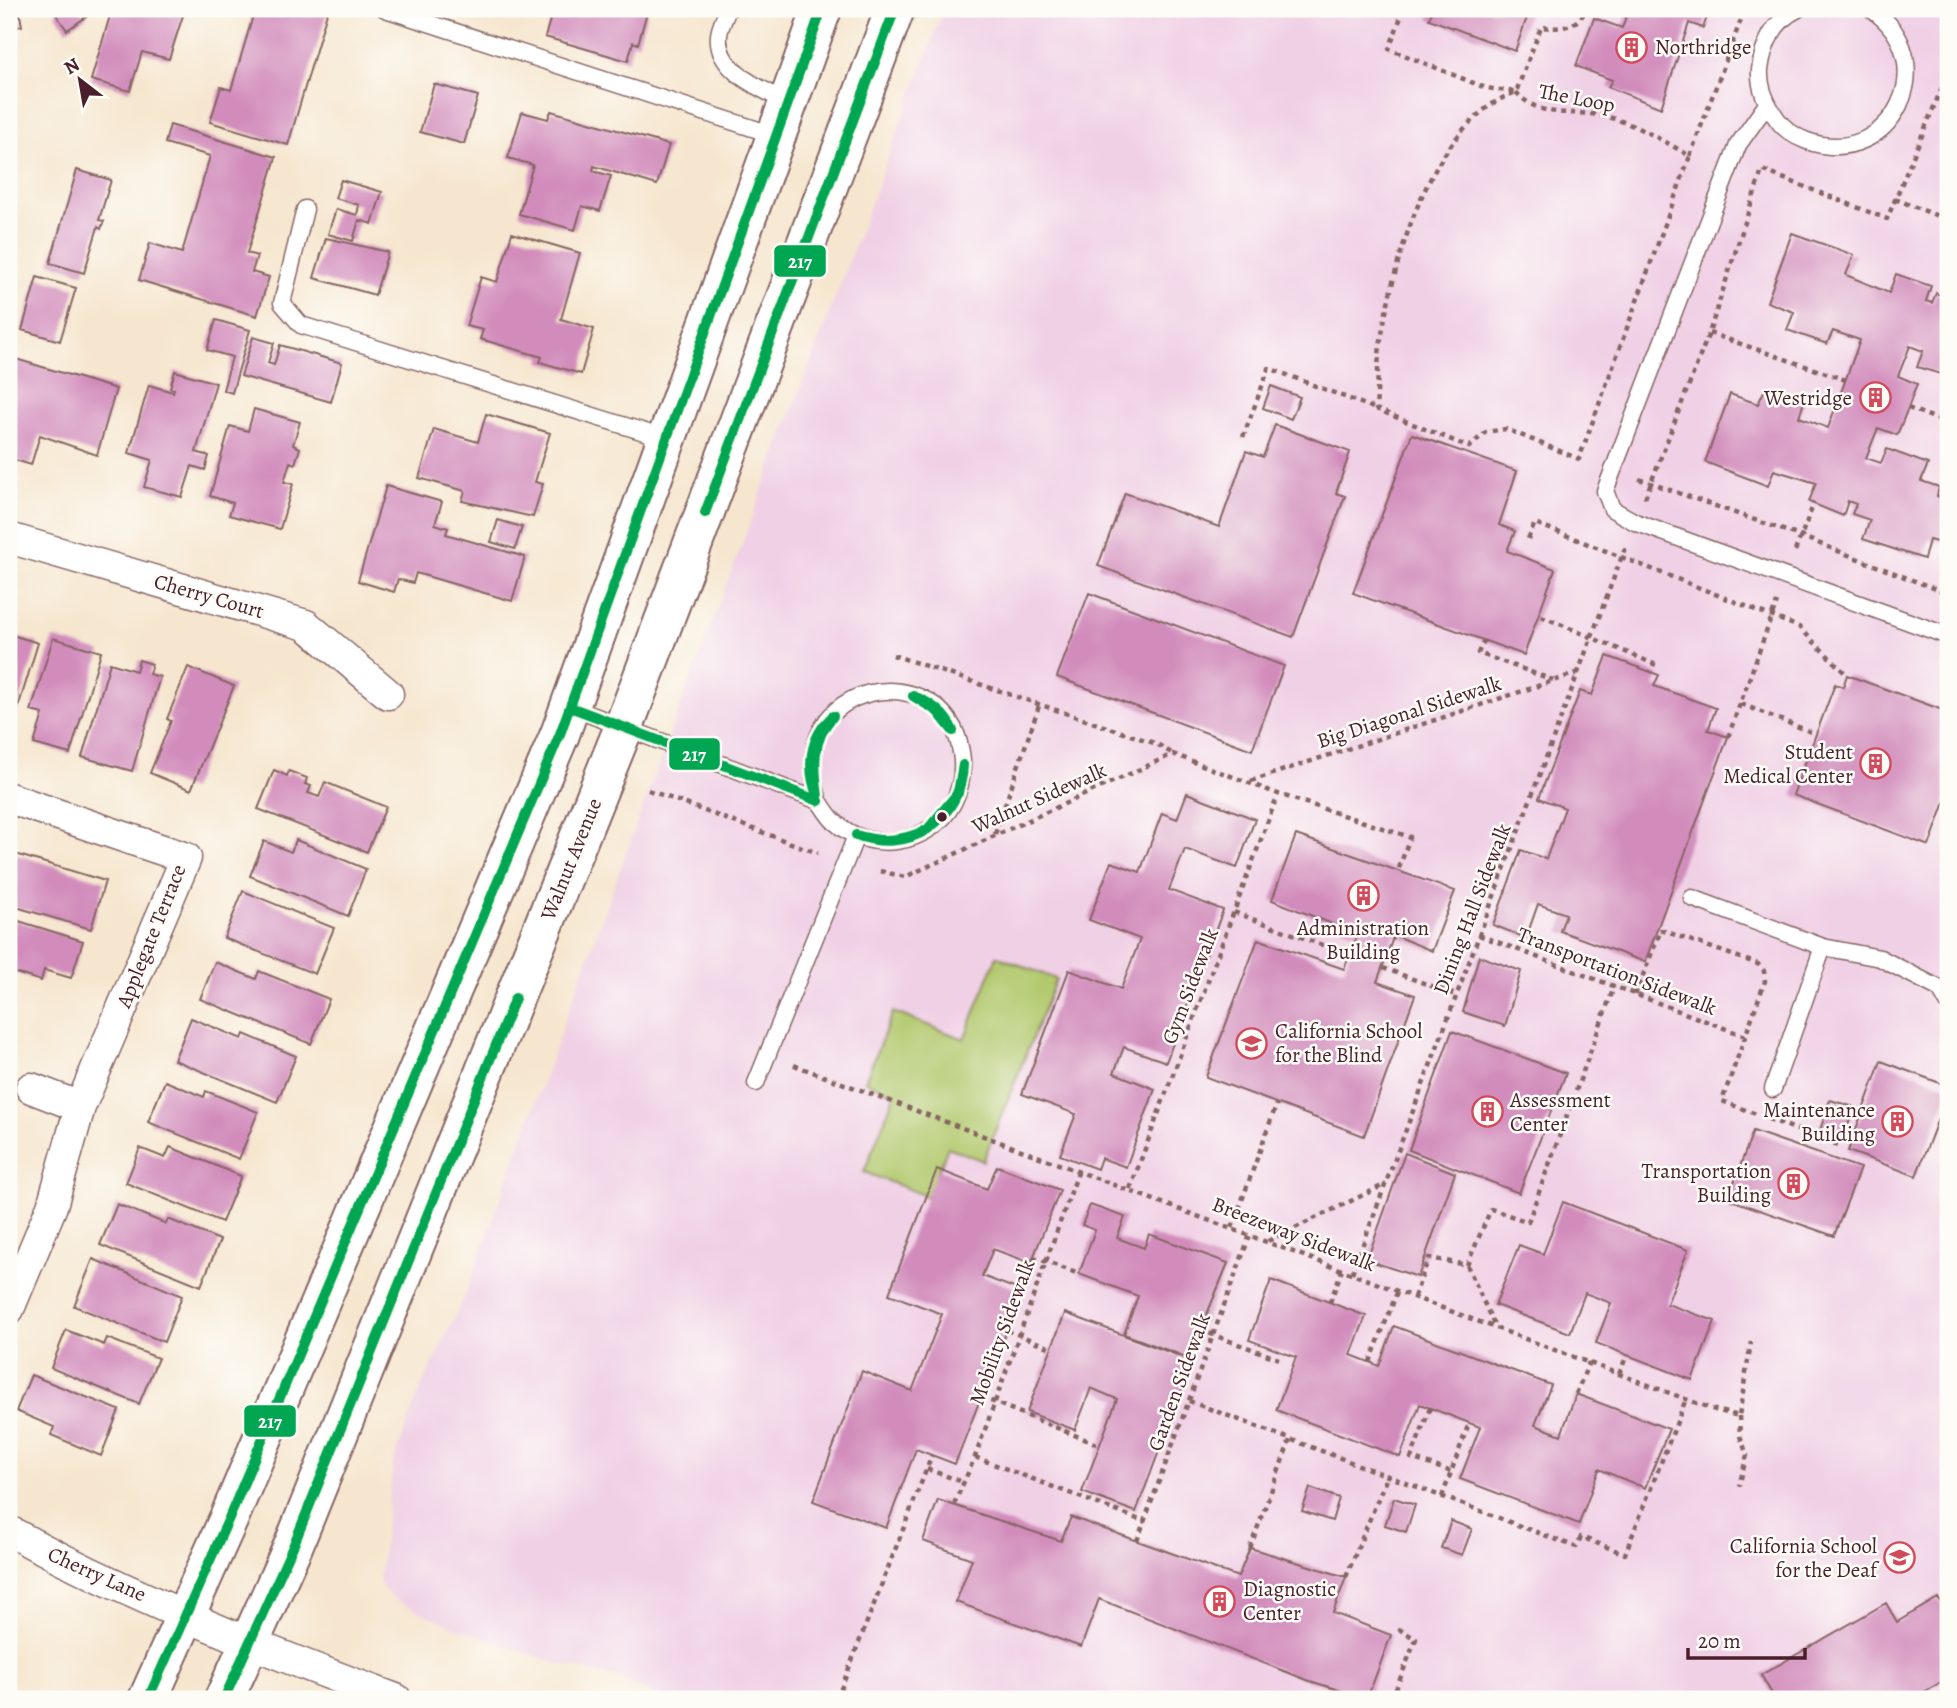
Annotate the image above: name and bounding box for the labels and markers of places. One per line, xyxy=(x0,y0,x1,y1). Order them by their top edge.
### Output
building icon: Northridge xyxy=(1615,30,1649,64)
place label: Northridge xyxy=(1655,33,1752,61)
building icon: Westridge xyxy=(1858,381,1892,415)
place label: Westridge xyxy=(1763,384,1852,412)
place label: Student Medical Center xyxy=(1723,738,1853,790)
building icon: Student Medical Center xyxy=(1859,747,1893,781)
unlabelled marker xyxy=(935,810,949,824)
building icon: Administration Building xyxy=(1346,879,1380,913)
place label: Administration Building xyxy=(1296,914,1429,966)
place label: California School for the Blind xyxy=(1275,1017,1422,1069)
school or university icon: California School for the Blind xyxy=(1235,1026,1269,1060)
place label: Assessment Center xyxy=(1509,1086,1611,1138)
building icon: Assessment Center xyxy=(1470,1095,1504,1129)
place label: Maintenance Building xyxy=(1763,1096,1875,1148)
building icon: Maintenance Building xyxy=(1881,1105,1915,1139)
place label: Transportation Building xyxy=(1641,1157,1771,1209)
building icon: Transportation Building xyxy=(1777,1166,1811,1200)
place label: California School for the Deaf xyxy=(1730,1532,1880,1584)
school or university icon: California School for the Deaf xyxy=(1883,1541,1917,1575)
place label: Diagnostic Center xyxy=(1243,1575,1336,1627)
building icon: Diagnostic Center xyxy=(1203,1584,1237,1618)

